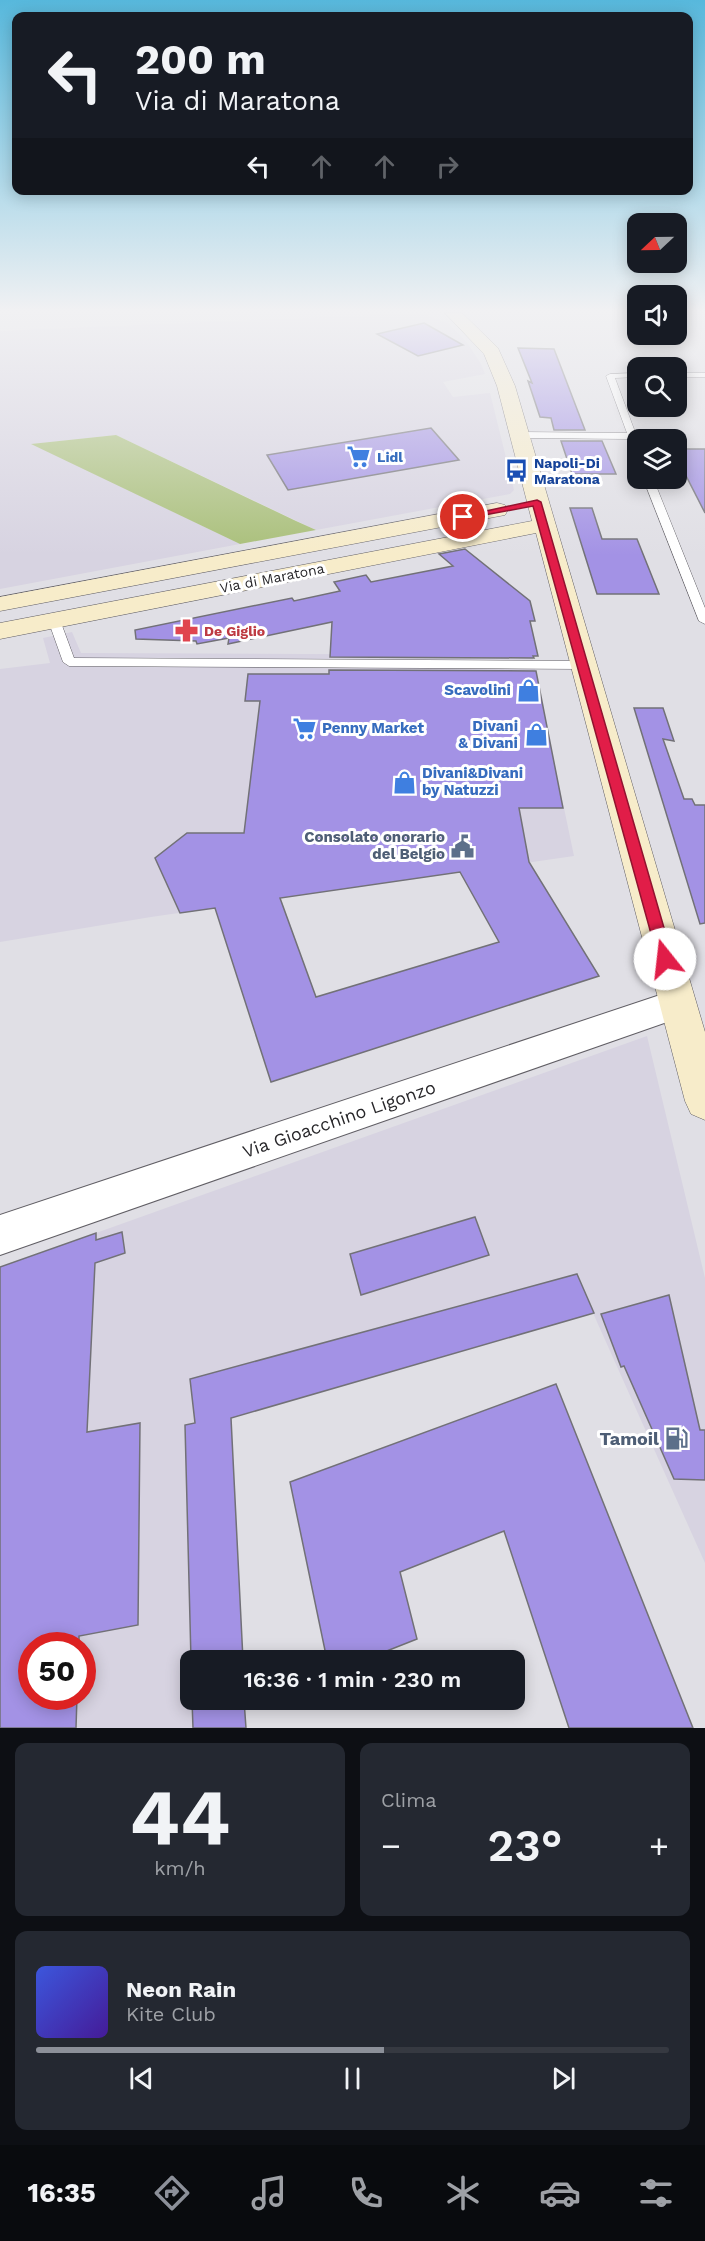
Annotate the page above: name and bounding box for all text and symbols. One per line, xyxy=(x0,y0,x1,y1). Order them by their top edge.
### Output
text: 200 m xyxy=(135,35,266,84)
icon: left xyxy=(36,36,114,114)
text: Via di Maratona xyxy=(135,85,340,117)
icon: left xyxy=(242,150,275,183)
icon: ahead xyxy=(305,150,338,183)
icon: ahead xyxy=(368,150,401,183)
icon: right xyxy=(431,150,464,183)
north arrow xyxy=(627,213,687,273)
map controls xyxy=(627,213,687,489)
button: sound xyxy=(627,285,687,345)
button: search xyxy=(627,357,687,417)
button: layers xyxy=(627,429,687,489)
supermarket icon: Lidl xyxy=(346,444,372,470)
place label: Lidl xyxy=(377,449,403,465)
place label: Napoli-Di Maratona xyxy=(534,455,601,487)
bus stop icon: Napoli-Di Maratona xyxy=(503,458,529,484)
pin xyxy=(437,491,488,542)
icon: arrive xyxy=(446,500,479,533)
street label: Via di Maratona xyxy=(218,560,326,596)
pharmacy icon: De Giglio xyxy=(173,618,199,644)
place label: De Giglio xyxy=(204,623,265,639)
shop icon: Scavolini xyxy=(516,677,542,703)
place label: Scavolini xyxy=(444,681,511,699)
supermarket icon: Penny Market xyxy=(291,715,317,741)
place label: Divani & Divani xyxy=(458,717,518,752)
place label: Penny Market xyxy=(322,719,424,737)
shop icon: Divani & Divani xyxy=(523,722,549,748)
place label: Divani&Divani by Natuzzi xyxy=(422,764,523,799)
shop icon: Divani&Divani by Natuzzi xyxy=(391,769,417,795)
place label: Consolato onorario del Belgio xyxy=(304,828,445,863)
public building icon: Consolato onorario del Belgio xyxy=(450,833,476,859)
position arrow xyxy=(633,927,697,991)
street label: Via Gioacchino Ligonzo xyxy=(240,1076,438,1162)
fuel station icon: Tamoil xyxy=(664,1425,690,1451)
place label: Tamoil xyxy=(600,1428,659,1449)
speed limit sign: 50 xyxy=(18,1632,96,1710)
text: 16:36 · 1 min · 230 m xyxy=(244,1667,461,1692)
text: 44 xyxy=(130,1771,230,1863)
text: Clima xyxy=(381,1788,437,1812)
text: 23° xyxy=(488,1819,562,1872)
text: − xyxy=(381,1826,401,1865)
text: + xyxy=(649,1826,669,1865)
text: km/h xyxy=(154,1856,206,1880)
text: Neon Rain xyxy=(126,1977,236,2002)
text: Kite Club xyxy=(126,2002,216,2026)
icon: previous xyxy=(125,2062,158,2095)
icon: pause xyxy=(336,2062,369,2095)
icon: next xyxy=(547,2062,580,2095)
icon: directions xyxy=(151,2172,193,2214)
icon: music xyxy=(248,2172,290,2214)
icon: phone xyxy=(345,2172,387,2214)
icon: climate xyxy=(442,2172,484,2214)
icon: car xyxy=(539,2172,581,2214)
icon: filters xyxy=(635,2172,677,2214)
text: 16:35 xyxy=(27,2177,96,2209)

